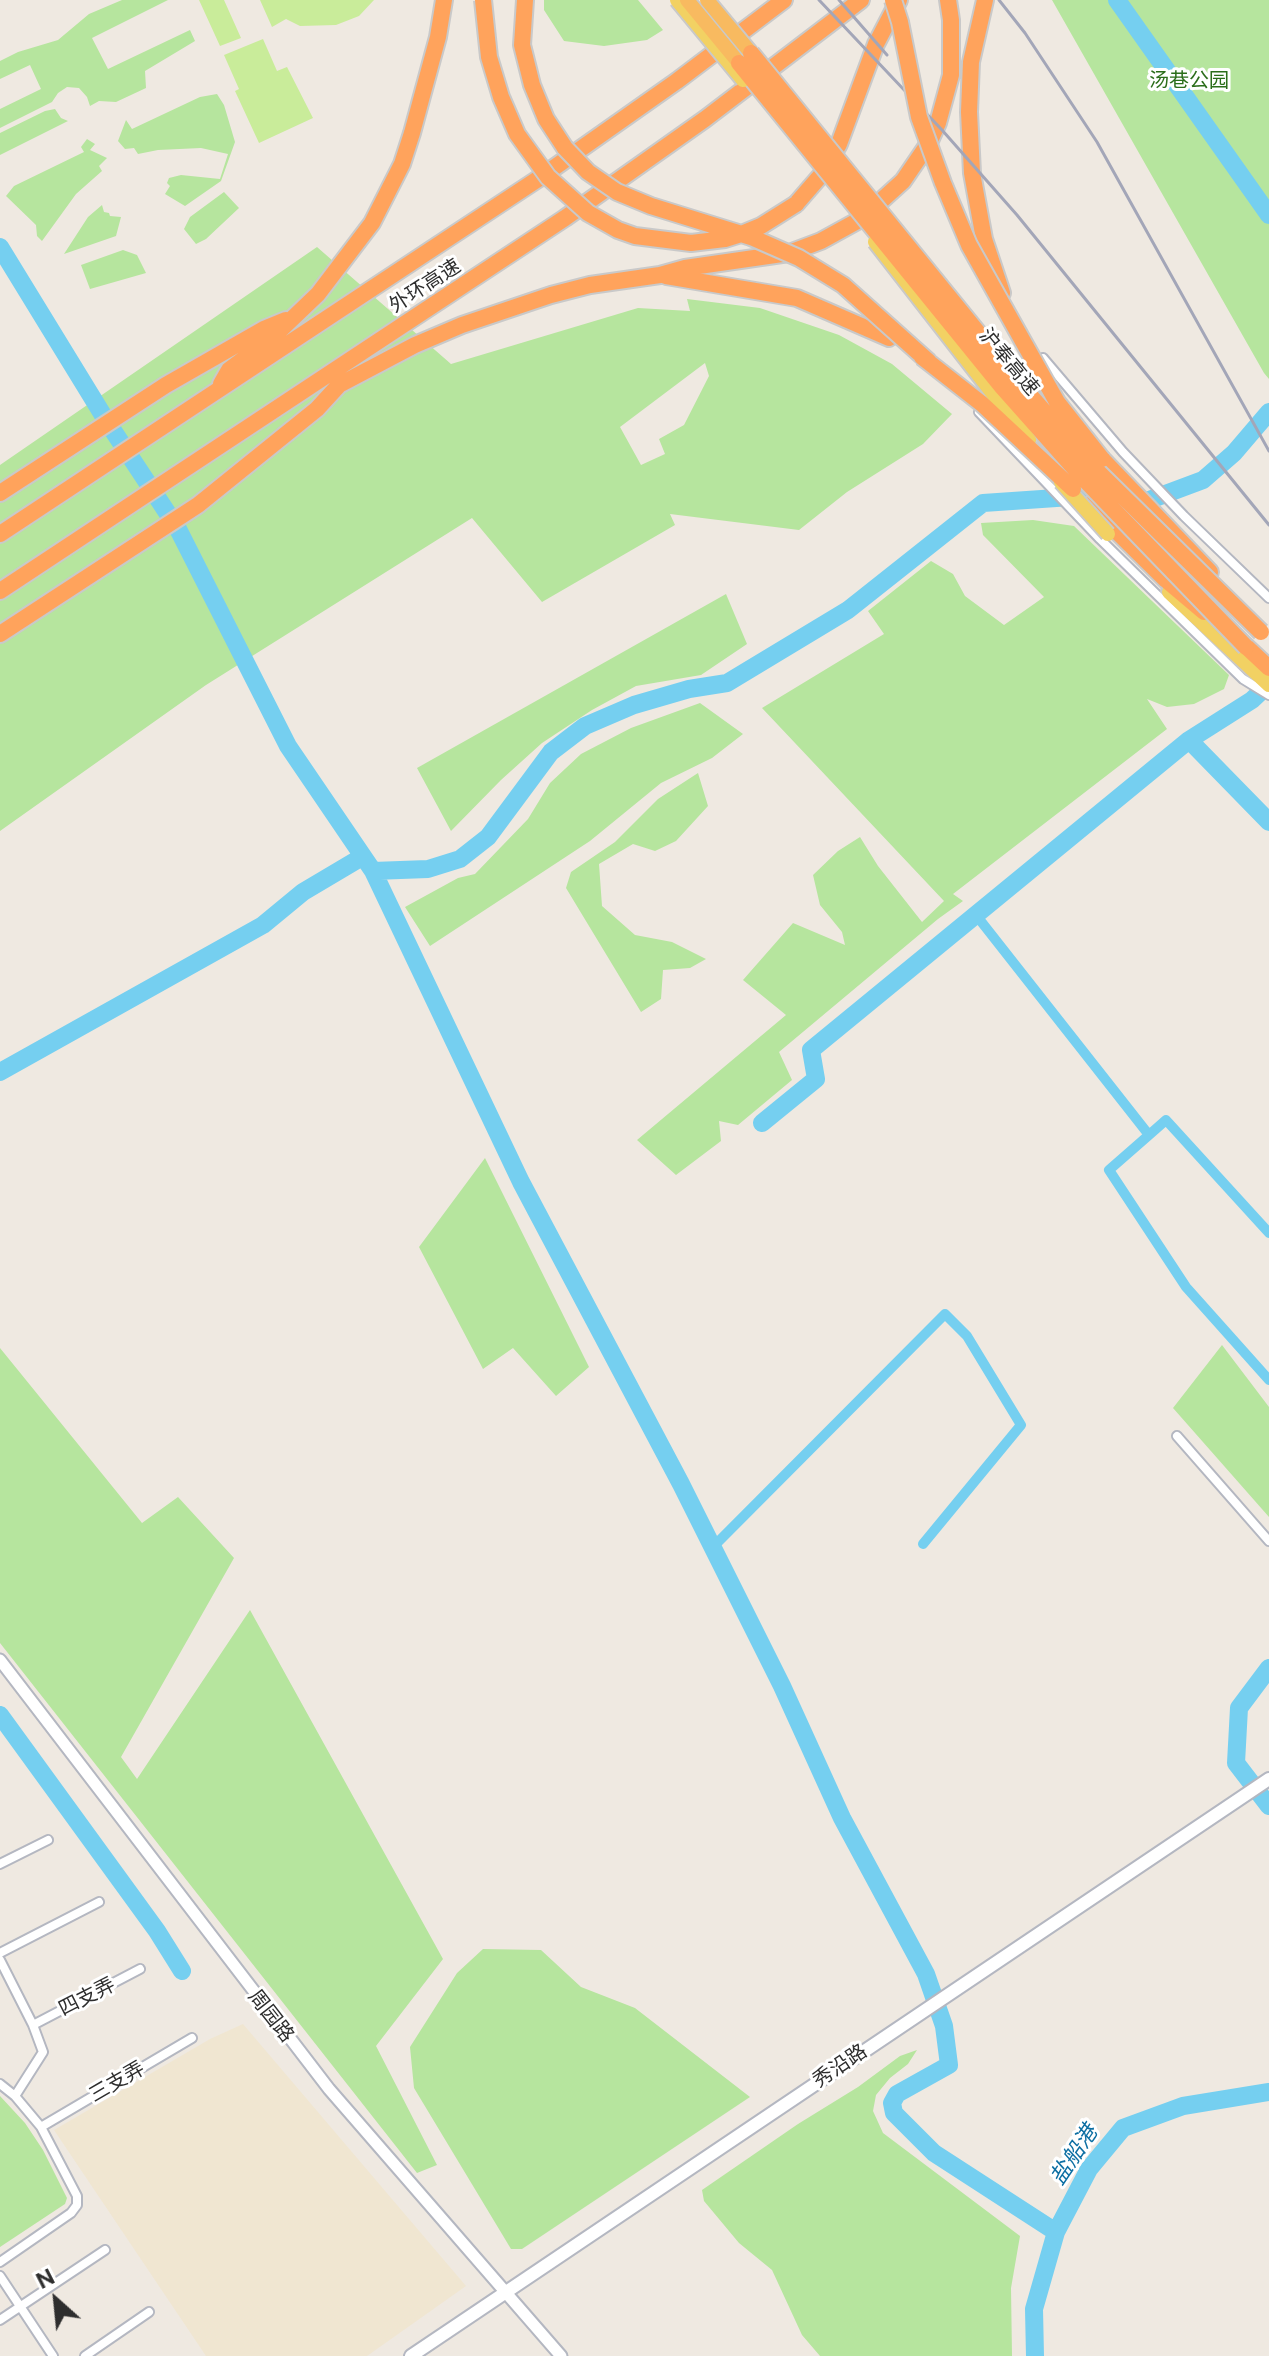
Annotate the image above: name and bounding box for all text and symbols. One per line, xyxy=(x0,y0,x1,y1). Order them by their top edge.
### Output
park label: 汤巷公园 xyxy=(1149,69,1229,93)
street label: 外环高速 xyxy=(385,254,465,318)
street label: 沪奉高速 xyxy=(974,324,1044,400)
street label: 四支弄 xyxy=(55,1973,119,2021)
street label: 周园路 xyxy=(243,1985,299,2047)
street label: 秀沿路 xyxy=(808,2039,872,2093)
street label: 三支弄 xyxy=(85,2057,149,2107)
water label: 盐船港 xyxy=(1045,2120,1103,2190)
north arrow xyxy=(16,2260,96,2340)
text: N xyxy=(32,2263,59,2294)

